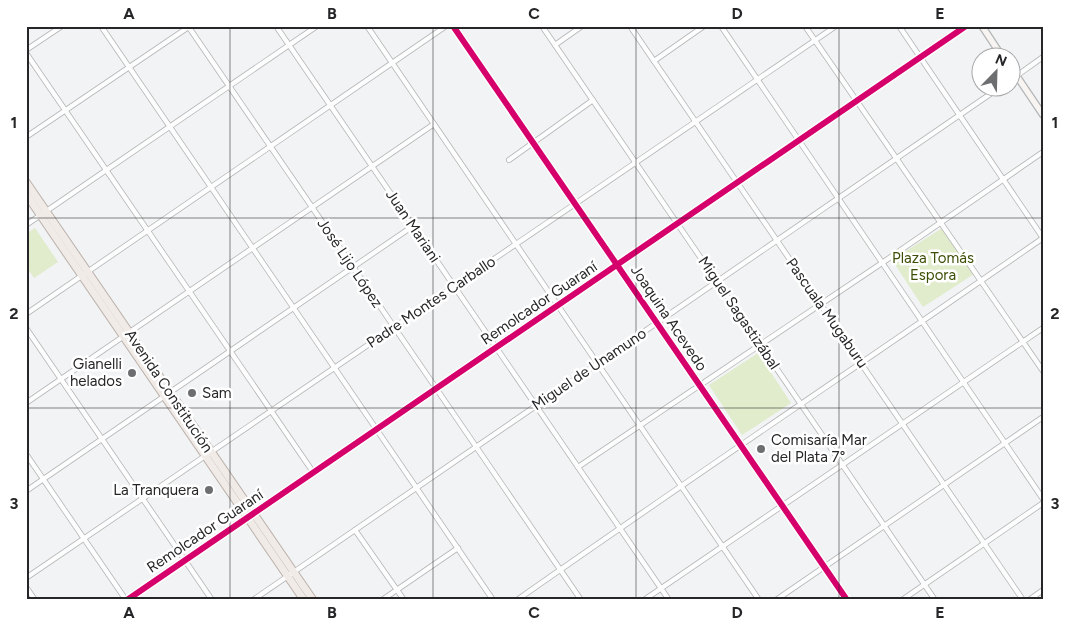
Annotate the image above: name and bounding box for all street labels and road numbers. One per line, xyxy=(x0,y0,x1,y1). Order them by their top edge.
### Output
street label: Juan Mariani xyxy=(382,186,444,266)
street label: José Lijo López xyxy=(313,215,387,311)
street label: Padre Montes Carballo xyxy=(363,252,499,352)
street label: Miguel Sagastizábal xyxy=(694,253,784,373)
street label: Pascuala Mugaburu xyxy=(782,255,872,371)
street label: Remolcador Guaraní xyxy=(477,257,602,349)
street label: Joaquina Acevedo xyxy=(627,262,711,375)
street label: Miguel de Unamuno xyxy=(528,324,650,414)
street label: Avenida Constitución xyxy=(121,326,217,456)
street label: Remolcador Guaraní xyxy=(143,485,268,577)

